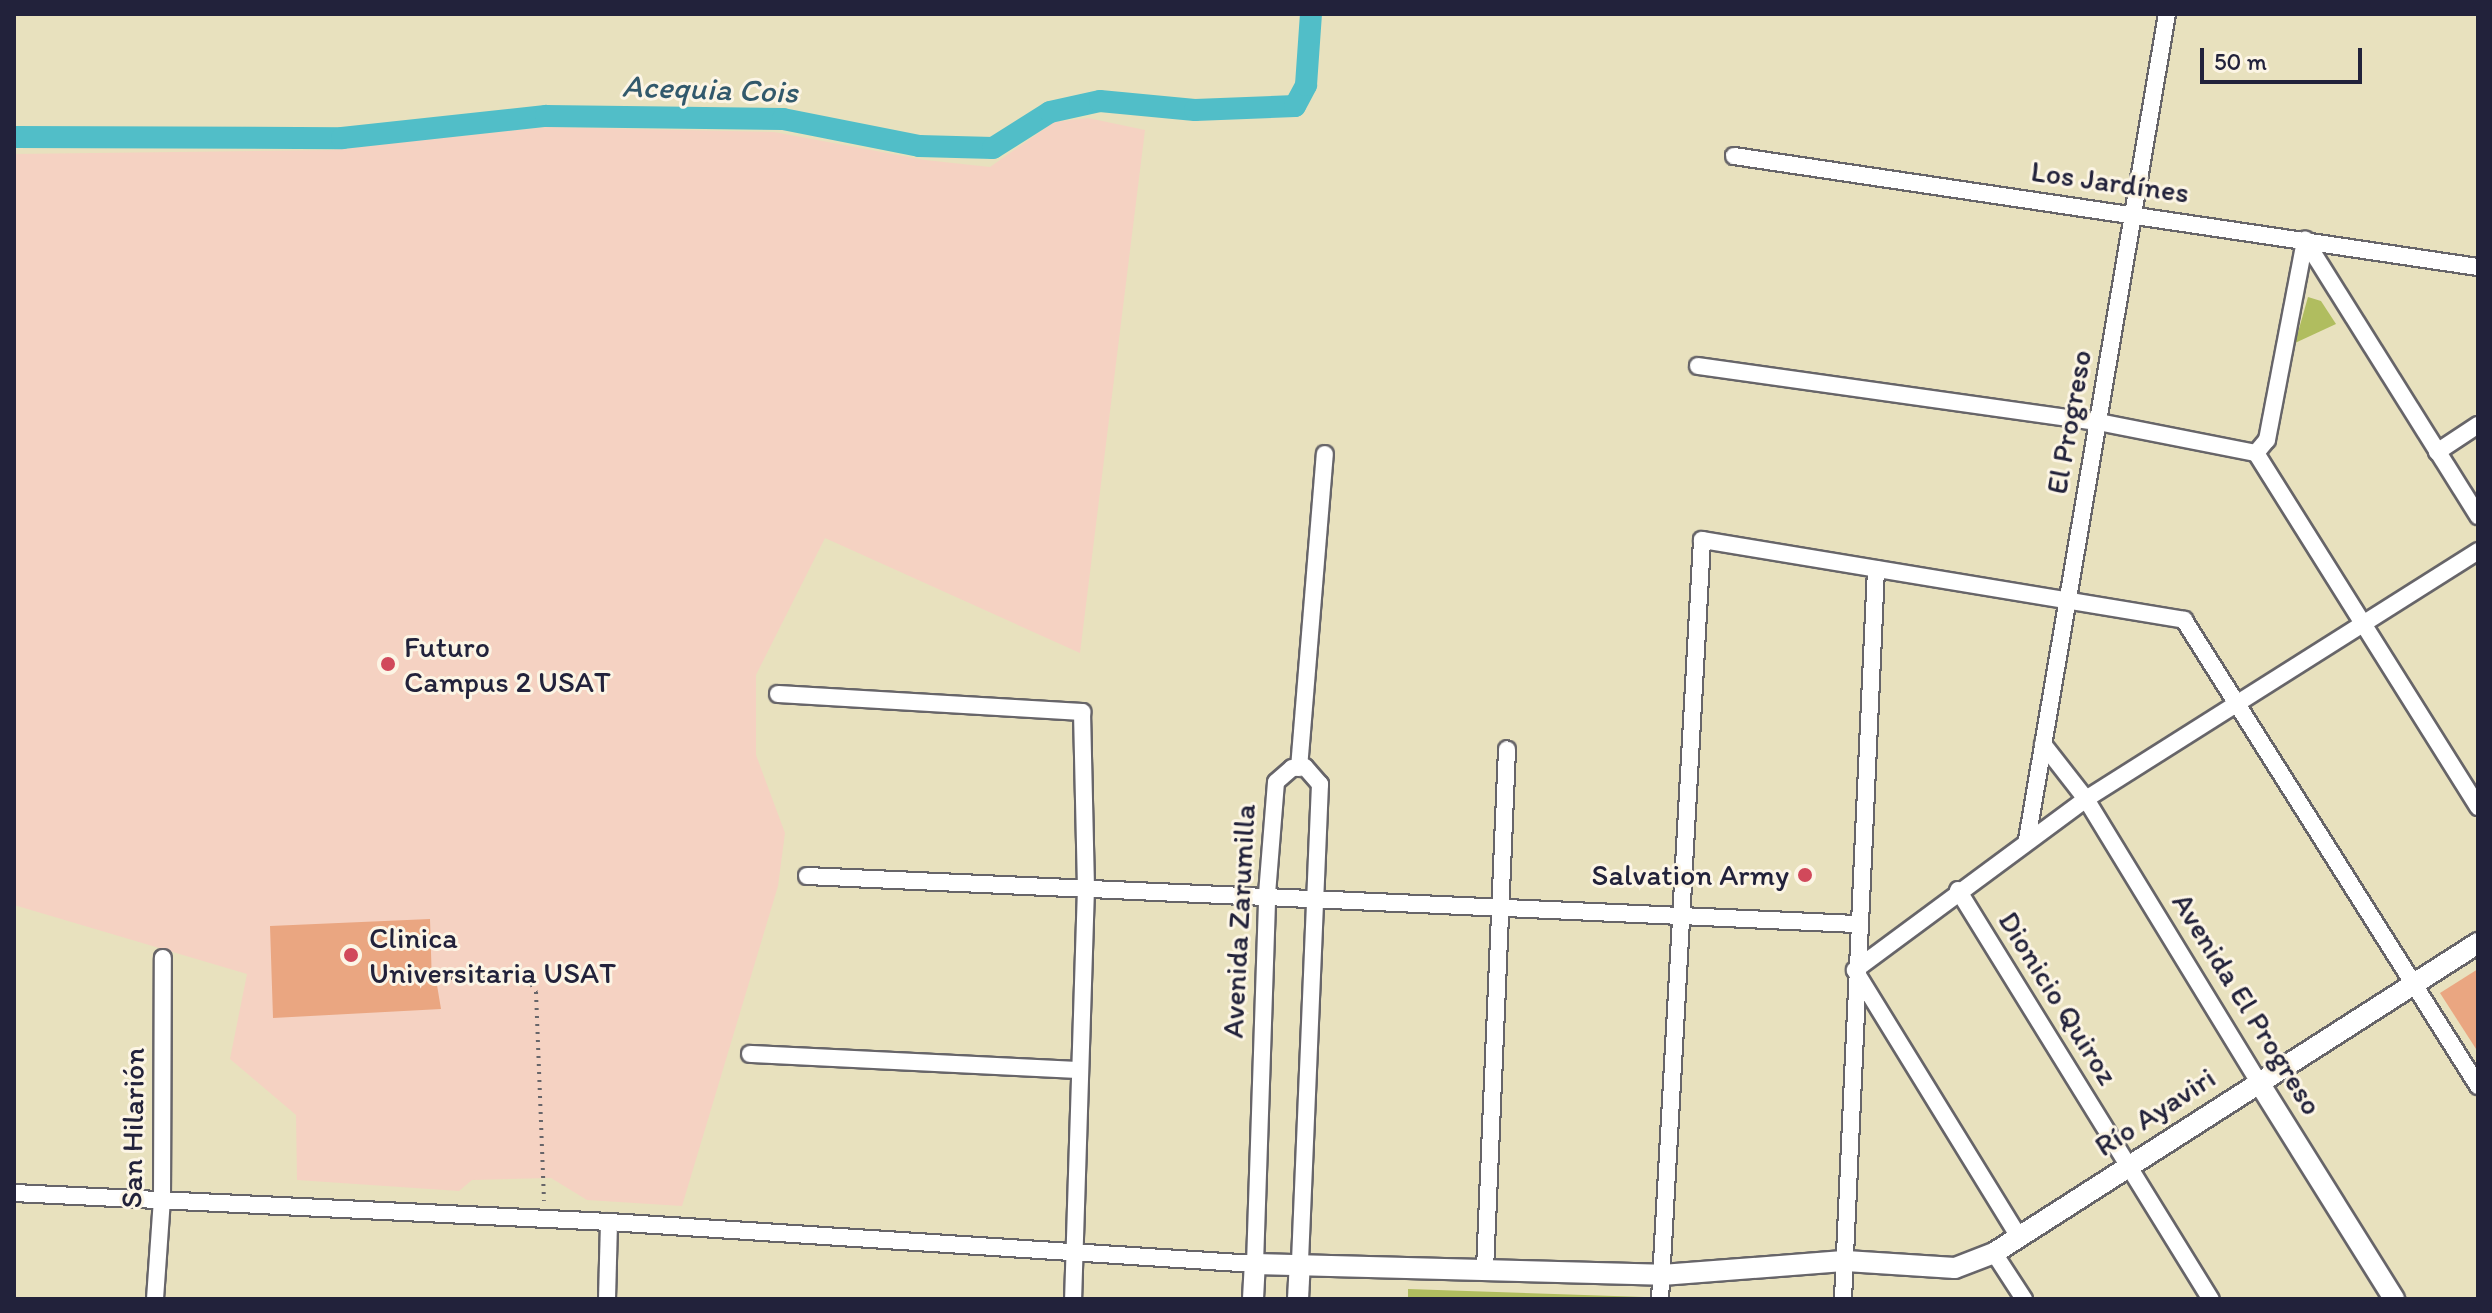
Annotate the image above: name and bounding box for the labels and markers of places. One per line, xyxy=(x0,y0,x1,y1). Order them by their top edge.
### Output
place label: Futuro Campus 2 USAT xyxy=(404,629,611,700)
marker: Futuro Campus 2 USAT xyxy=(379,655,397,673)
place label: Salvation Army xyxy=(1592,857,1789,893)
marker: Salvation Army xyxy=(1796,866,1814,884)
place label: Clinica Universitaria USAT xyxy=(369,920,616,990)
marker: Clinica Universitaria USAT xyxy=(340,944,362,966)

